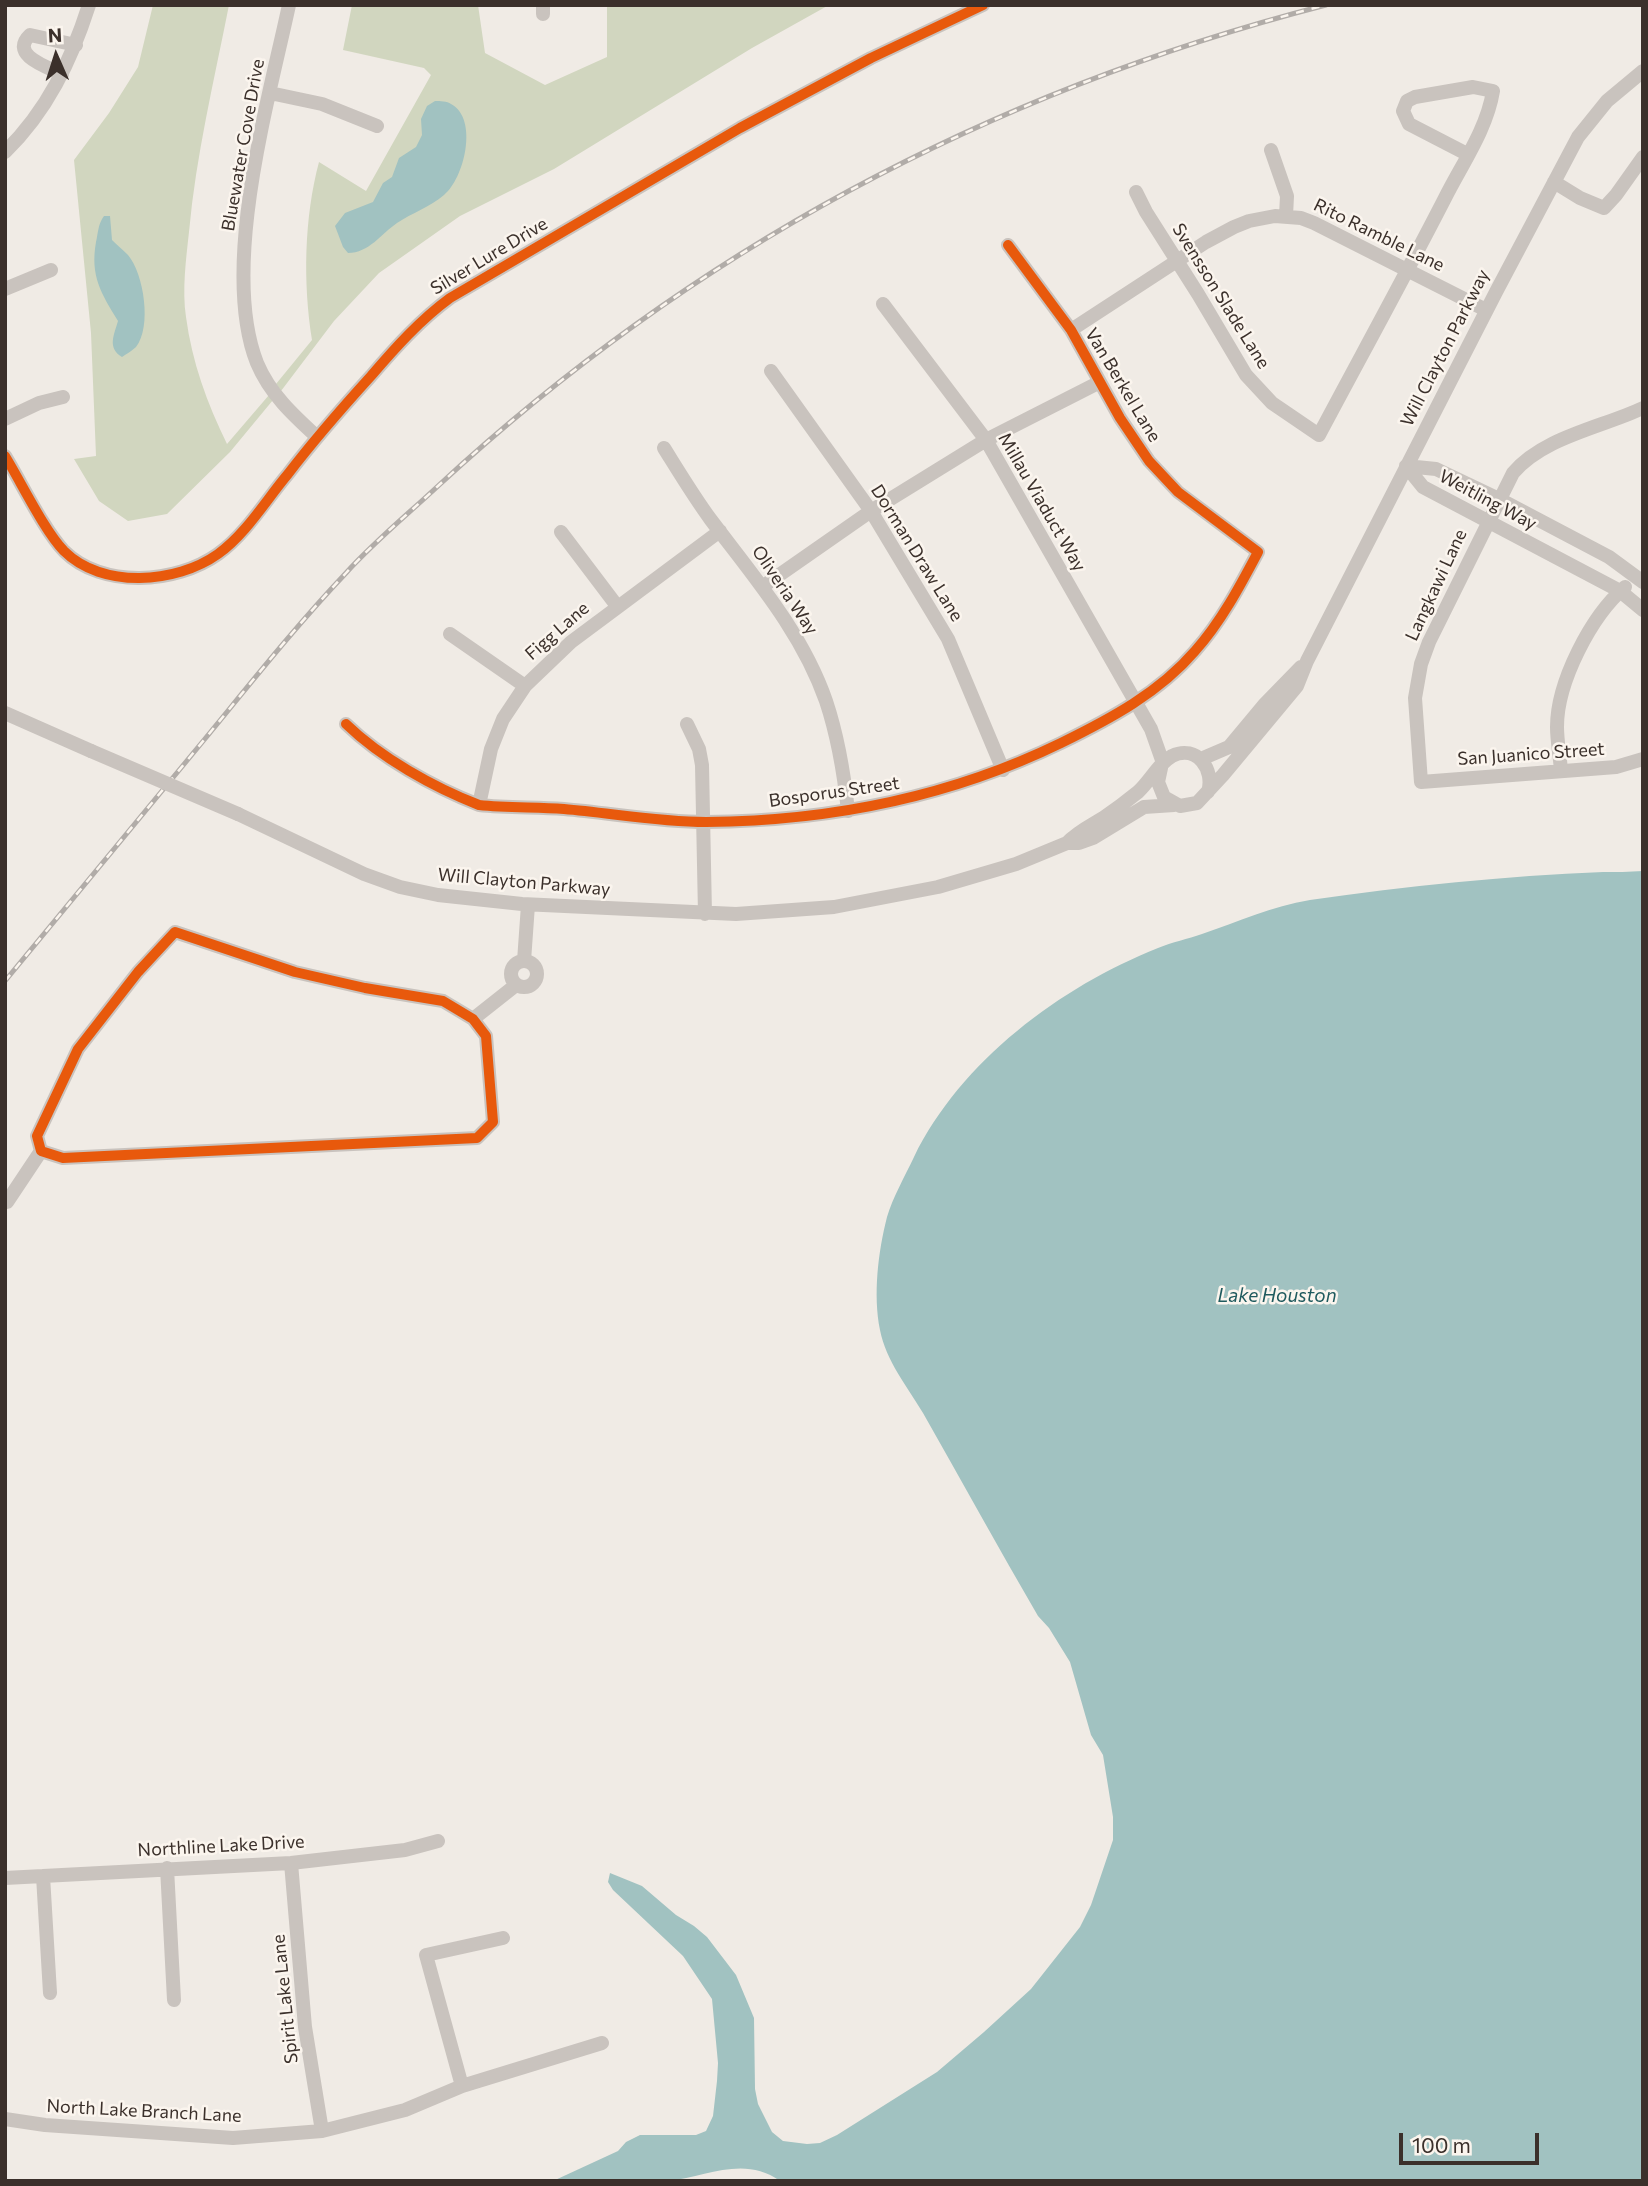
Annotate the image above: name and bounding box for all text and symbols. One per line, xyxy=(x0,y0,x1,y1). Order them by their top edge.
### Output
north arrow xyxy=(21,21,91,91)
text: N xyxy=(47,23,63,46)
street label: Bluewater Cove Drive xyxy=(217,57,269,233)
street label: Rito Ramble Lane xyxy=(1310,194,1448,276)
street label: Silver Lure Drive xyxy=(427,213,551,299)
street label: Svensson Slade Lane xyxy=(1168,219,1274,373)
street label: Will Clayton Parkway xyxy=(1396,266,1494,430)
street label: Van Berkel Lane xyxy=(1080,324,1166,446)
street label: Millau Viaduct Way xyxy=(994,429,1090,575)
street label: Weitling Way xyxy=(1436,465,1540,535)
street label: Dorman Draw Lane xyxy=(866,481,968,625)
street label: Langkawi Lane xyxy=(1401,526,1471,644)
street label: Oliveria Way xyxy=(747,541,823,639)
street label: Figg Lane xyxy=(521,597,593,665)
street label: San Juanico Street xyxy=(1457,738,1605,770)
street label: Bosporus Street xyxy=(767,772,901,812)
street label: Will Clayton Parkway xyxy=(437,864,611,900)
water label: Lake Houston xyxy=(1217,1285,1337,1307)
street label: Northline Lake Drive xyxy=(137,1831,305,1861)
street label: Spirit Lake Lane xyxy=(267,1933,303,2065)
street label: North Lake Branch Lane xyxy=(46,2095,242,2127)
scale bar xyxy=(1403,2120,1543,2164)
text: 100 m xyxy=(1412,2132,1471,2157)

